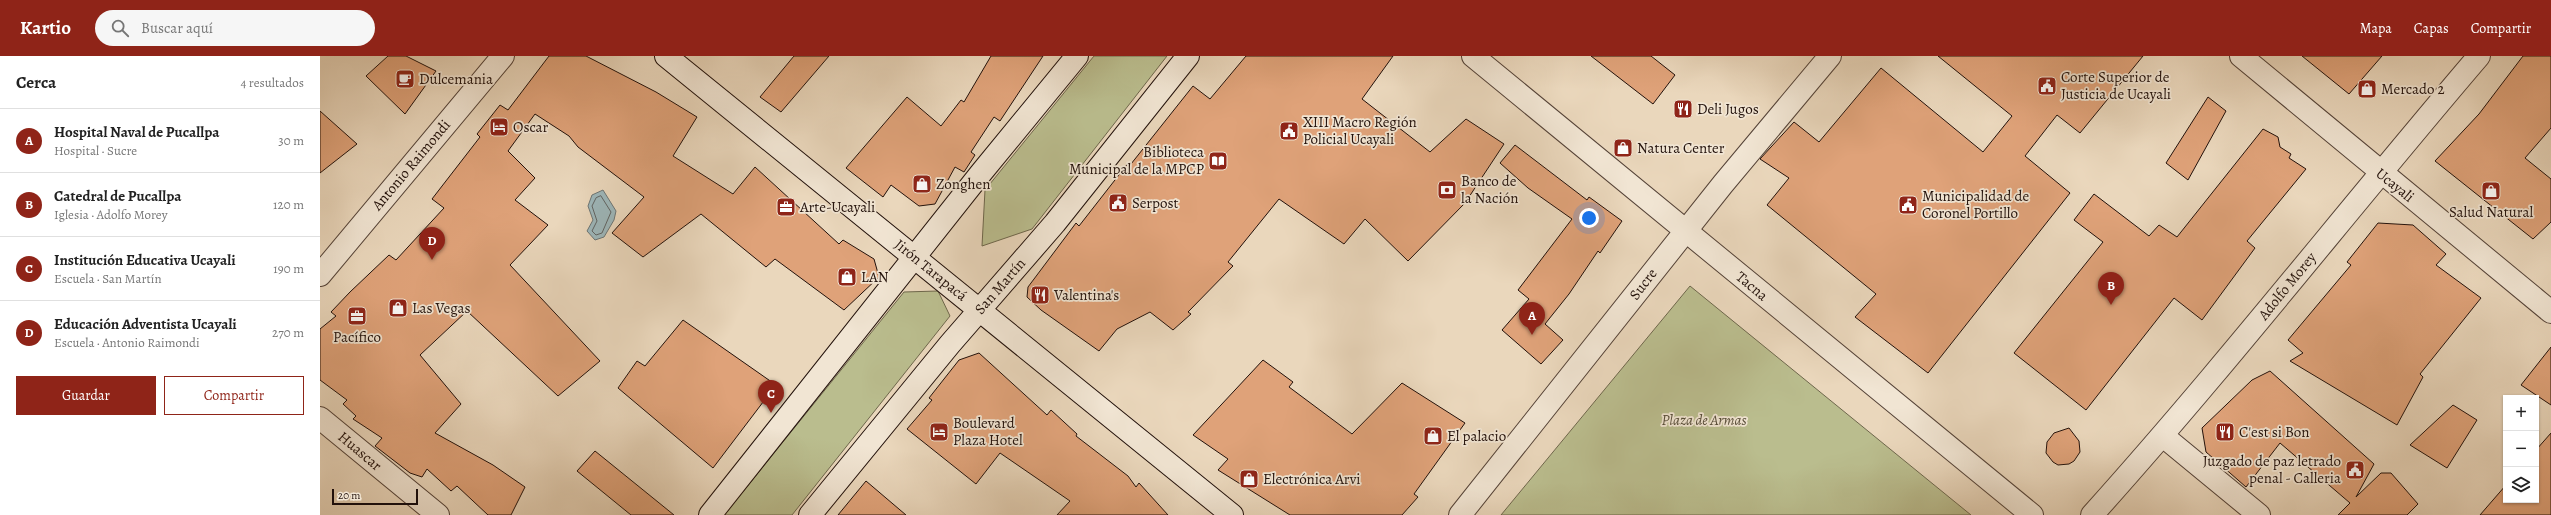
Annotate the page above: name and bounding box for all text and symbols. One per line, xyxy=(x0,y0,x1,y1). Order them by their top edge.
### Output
search box xyxy=(95,10,375,46)
text: Kartio xyxy=(20,15,71,41)
icon: search xyxy=(109,17,131,39)
text: Buscar aquí xyxy=(141,18,213,38)
text: Mapa xyxy=(2360,19,2392,38)
text: Capas xyxy=(2414,19,2449,38)
text: Compartir xyxy=(2471,19,2531,38)
place label: Corte Superior de Justicia de Ucayali xyxy=(2061,67,2171,104)
cafe icon: Dulcemania xyxy=(394,68,416,90)
place label: Dulcemania xyxy=(419,69,493,89)
text: Cerca xyxy=(16,71,56,94)
text: 4 resultados xyxy=(240,74,304,91)
public building icon: Corte Superior de Justicia de Ucayali xyxy=(2036,75,2058,97)
shop icon: Mercado 2 xyxy=(2356,78,2378,100)
place label: Mercado 2 xyxy=(2381,79,2445,99)
restaurant icon: Deli Jugos xyxy=(1672,98,1694,120)
place label: Deli Jugos xyxy=(1697,99,1759,119)
place label: XIII Macro Región Policial Ucayali xyxy=(1303,112,1417,149)
street label: Antonio Raimondi xyxy=(367,115,455,215)
hotel icon: Oscar xyxy=(488,116,510,138)
place label: Oscar xyxy=(513,117,549,137)
public building icon: XIII Macro Región Policial Ucayali xyxy=(1278,120,1300,142)
text: Hospital Naval de Pucallpa xyxy=(54,122,219,142)
text: A xyxy=(25,132,33,149)
text: 30 m xyxy=(278,132,304,149)
shop icon: Natura Center xyxy=(1612,137,1634,159)
place label: Natura Center xyxy=(1637,138,1725,158)
text: Hospital · Sucre xyxy=(54,142,137,159)
place label: Biblioteca Municipal de la MPCP xyxy=(1069,142,1204,179)
library icon: Biblioteca Municipal de la MPCP xyxy=(1207,150,1229,172)
street label: Ucayali xyxy=(2372,163,2418,207)
place label: Banco de la Nación xyxy=(1461,171,1518,208)
shop icon: Zonghen xyxy=(911,173,933,195)
place label: Zonghen xyxy=(936,174,990,194)
bank icon: Banco de la Nación xyxy=(1436,179,1458,201)
shop icon: Salud Natural xyxy=(2480,180,2502,202)
text: Catedral de Pucallpa xyxy=(54,186,181,206)
place label: Municipalidad de Coronel Portillo xyxy=(1922,186,2029,223)
public building icon: Serpost xyxy=(1107,192,1129,214)
place label: Serpost xyxy=(1132,193,1179,213)
public building icon: Municipalidad de Coronel Portillo xyxy=(1897,194,1919,216)
text: B xyxy=(25,196,33,213)
text: 120 m xyxy=(273,196,304,213)
office icon: Arte-Ucayali xyxy=(775,196,797,218)
place label: Arte-Ucayali xyxy=(799,197,875,217)
place label: Salud Natural xyxy=(2449,202,2533,222)
text: Iglesia · Adolfo Morey xyxy=(54,206,167,223)
your location xyxy=(1579,208,1599,228)
pin: D xyxy=(419,227,445,260)
street label: Jirón Tarapacá xyxy=(890,234,972,306)
street label: Adolfo Morey xyxy=(2253,248,2321,325)
text: Institución Educativa Ucayali xyxy=(54,250,236,270)
street label: San Martín xyxy=(970,254,1030,318)
text: C xyxy=(25,260,33,277)
text: 190 m xyxy=(273,260,304,277)
street label: Sucre xyxy=(1625,264,1662,304)
shop icon: LAN xyxy=(836,266,858,288)
place label: LAN xyxy=(861,267,889,287)
street label: Tacna xyxy=(1732,267,1772,305)
text: Escuela · San Martín xyxy=(54,270,162,287)
pin: B xyxy=(2098,272,2124,305)
restaurant icon: Valentina's xyxy=(1029,284,1051,306)
place label: Valentina's xyxy=(1053,285,1119,305)
shop icon: Las Vegas xyxy=(387,297,409,319)
place label: Las Vegas xyxy=(412,298,471,318)
pin: A xyxy=(1519,302,1545,335)
office icon: Pacífico xyxy=(346,305,368,327)
text: Educación Adventista Ucayali xyxy=(54,314,237,334)
text: D xyxy=(24,324,34,341)
text: 270 m xyxy=(272,324,304,341)
place label: Pacífico xyxy=(333,327,381,347)
text: Escuela · Antonio Raimondi xyxy=(54,334,200,351)
button: Guardar xyxy=(16,376,156,415)
button: Compartir xyxy=(164,376,304,415)
pin: C xyxy=(758,380,784,413)
map controls xyxy=(2503,395,2539,503)
button: + xyxy=(2503,395,2539,431)
park label: Plaza de Armas xyxy=(1661,410,1747,430)
place label: Boulevard Plaza Hotel xyxy=(953,413,1023,450)
hotel icon: Boulevard Plaza Hotel xyxy=(928,421,950,443)
restaurant icon: C'est si Bon xyxy=(2214,421,2236,443)
place label: C'est si Bon xyxy=(2239,422,2309,442)
shop icon: El palacio xyxy=(1422,425,1444,447)
place label: El palacio xyxy=(1447,426,1506,446)
street label: Huascar xyxy=(334,427,386,475)
button: − xyxy=(2503,431,2539,467)
place label: Juzgado de paz letrado penal - Calleria xyxy=(2203,451,2341,488)
public building icon: Juzgado de paz letrado penal - Calleria xyxy=(2344,459,2366,481)
button: layers xyxy=(2503,467,2539,503)
shop icon: Electrónica Arvi xyxy=(1238,468,1260,490)
place label: Electrónica Arvi xyxy=(1263,469,1361,489)
scale bar xyxy=(332,487,418,506)
text: 20 m xyxy=(338,488,360,503)

